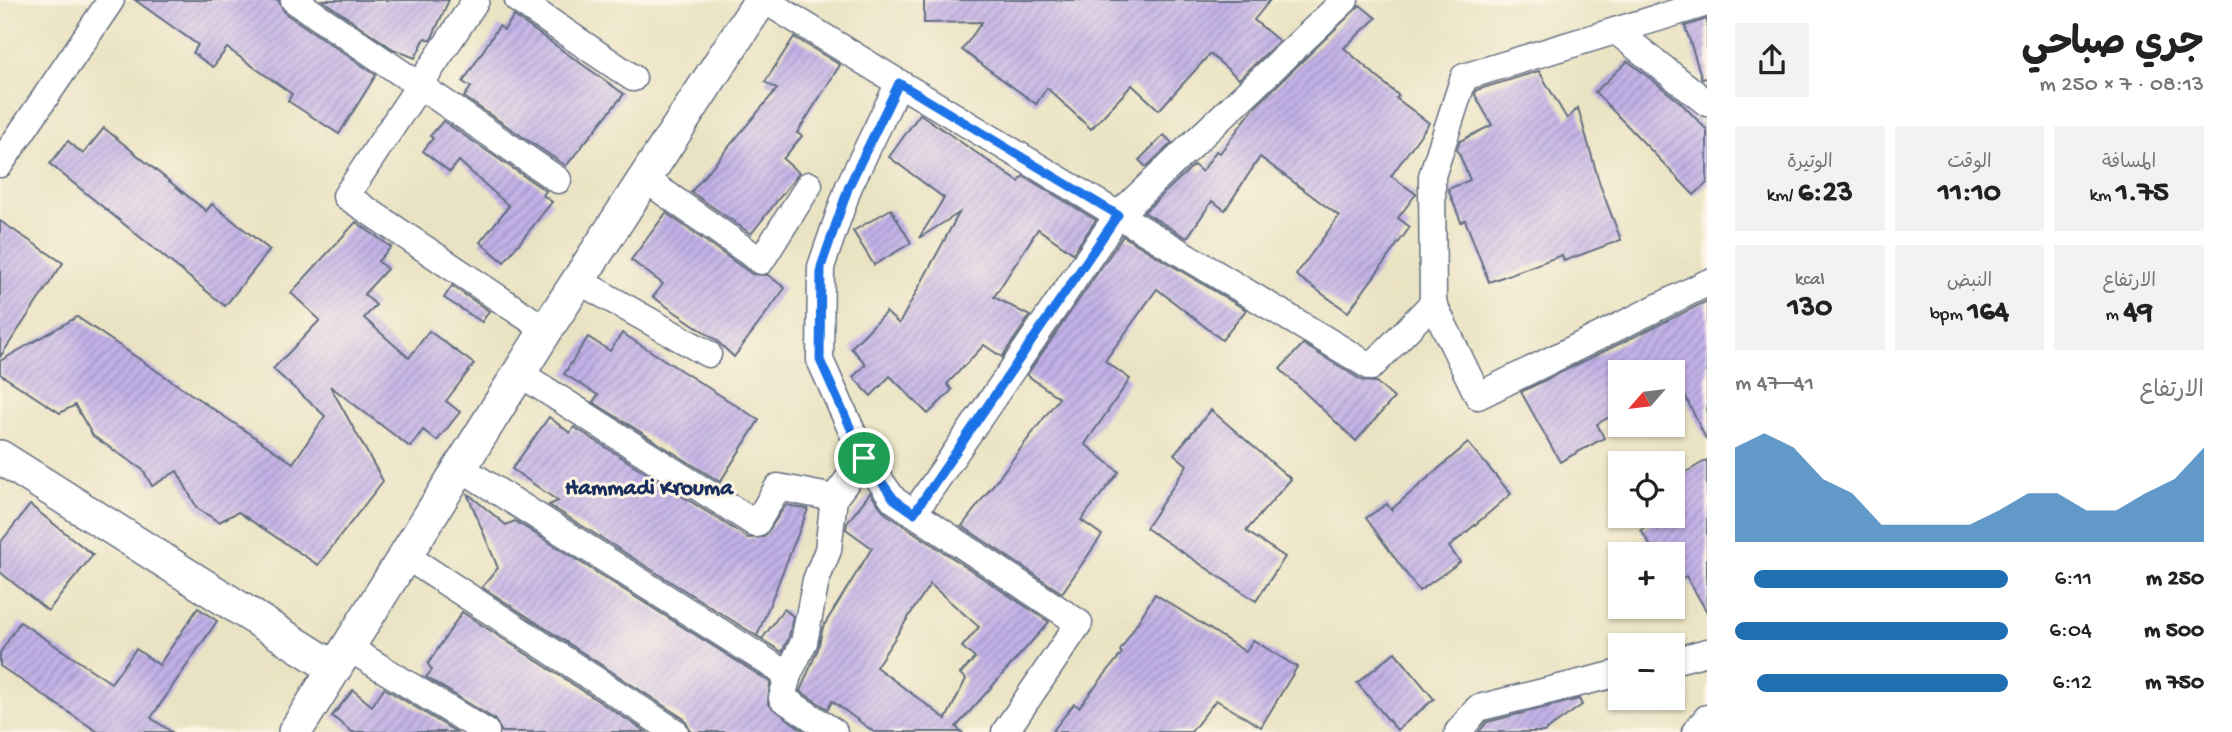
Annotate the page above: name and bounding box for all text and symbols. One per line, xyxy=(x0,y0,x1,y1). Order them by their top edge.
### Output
button: share xyxy=(1735,23,1809,97)
text: جري صباحي xyxy=(2022,24,2204,68)
text: 08:13 · 7 × 250 m xyxy=(2040,72,2204,99)
text: الوتيرة xyxy=(1787,152,1833,175)
text: الوقت xyxy=(1947,152,1992,175)
text: المسافة xyxy=(2102,152,2156,175)
text: 6:23 xyxy=(1798,177,1853,212)
text: 11:10 xyxy=(1938,177,2001,212)
text: 1.75 xyxy=(2116,177,2169,212)
text: /km xyxy=(1767,185,1798,208)
text: km xyxy=(2089,185,2116,208)
text: kcal xyxy=(1795,269,1825,292)
text: النبض xyxy=(1947,271,1992,294)
text: الارتفاع xyxy=(2103,271,2156,294)
text: 130 xyxy=(1787,292,1832,327)
text: 164 xyxy=(1967,296,2009,331)
text: 49 xyxy=(2124,296,2153,331)
text: bpm xyxy=(1930,304,1967,327)
text: m xyxy=(2106,304,2124,327)
north arrow xyxy=(1608,360,1685,438)
map controls xyxy=(1608,360,1685,710)
text: 41–47 m xyxy=(1735,371,1814,398)
text: الارتفاع xyxy=(2140,378,2204,405)
pin xyxy=(834,428,894,488)
icon: arrive xyxy=(845,439,883,477)
button: locate xyxy=(1608,451,1685,528)
district label: Hammadi Krouma xyxy=(565,476,734,503)
button: + xyxy=(1608,542,1685,619)
text: 6:11 xyxy=(2055,566,2092,593)
text: 250 m xyxy=(2146,566,2204,593)
text: 6:04 xyxy=(2049,618,2092,645)
text: 500 m xyxy=(2144,618,2204,645)
button: − xyxy=(1608,633,1685,710)
text: 6:12 xyxy=(2053,670,2092,697)
text: 750 m xyxy=(2145,670,2204,697)

